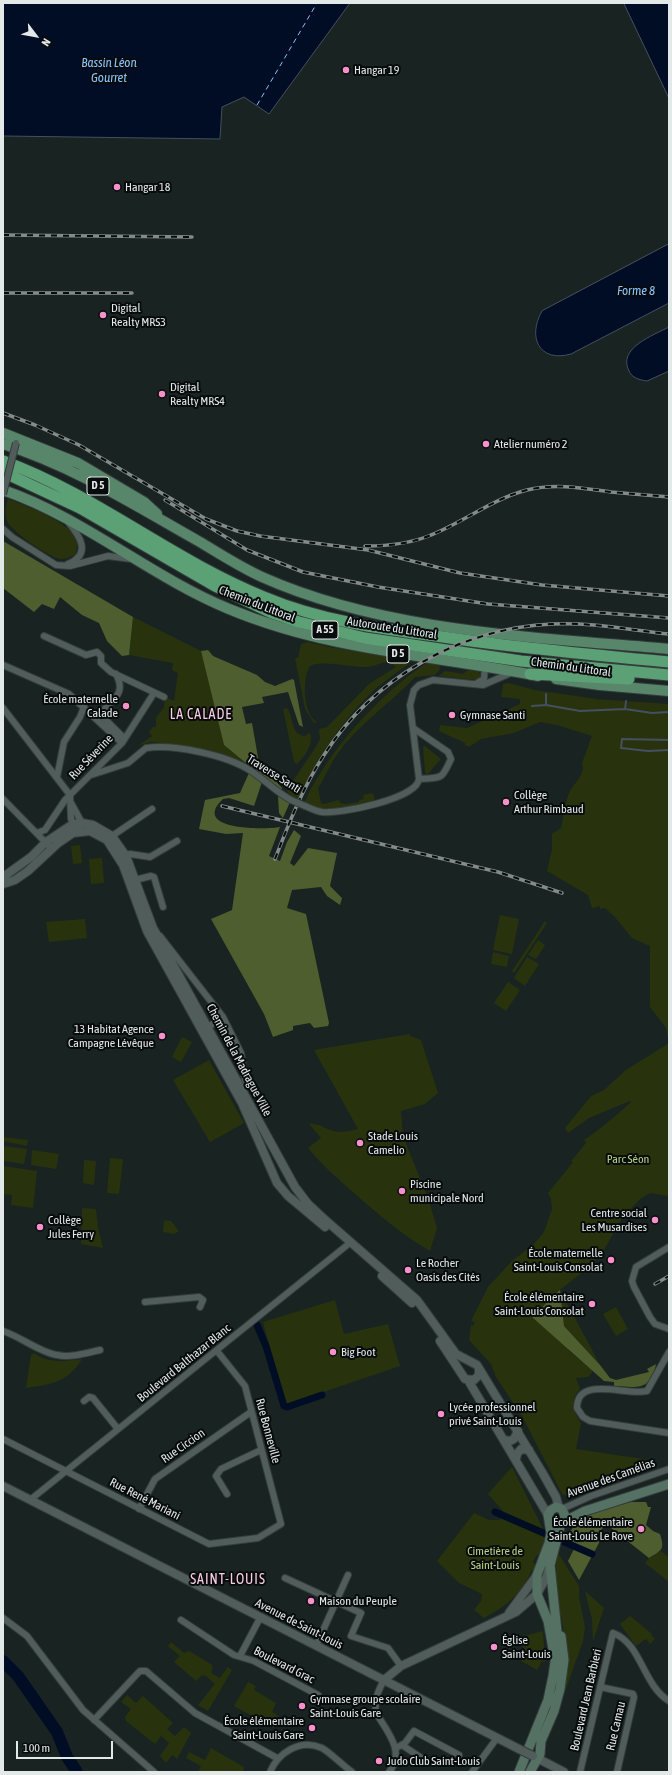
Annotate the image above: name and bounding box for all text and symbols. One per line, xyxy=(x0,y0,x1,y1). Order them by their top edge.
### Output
north arrow xyxy=(16,16,56,56)
text: N xyxy=(39,36,53,48)
water label: Bassin Léon Gourret xyxy=(81,55,137,86)
place label: Hangar 19 xyxy=(354,63,399,77)
marker: Hangar 19 xyxy=(341,65,351,75)
place label: Hangar 18 xyxy=(125,180,170,194)
marker: Hangar 18 xyxy=(112,182,122,192)
water label: Forme 8 xyxy=(617,283,655,299)
place label: Digital Realty MRS3 xyxy=(111,301,166,329)
marker: Digital Realty MRS3 xyxy=(98,310,108,320)
place label: Digital Realty MRS4 xyxy=(170,380,225,408)
marker: Digital Realty MRS4 xyxy=(157,389,167,399)
place label: Atelier numéro 2 xyxy=(494,437,567,451)
marker: Atelier numéro 2 xyxy=(481,439,491,449)
road number: D 5 xyxy=(87,477,109,495)
street label: Chemin du Littoral xyxy=(217,583,297,625)
street label: Autoroute du Littoral xyxy=(346,614,438,642)
road number: A 55 xyxy=(312,621,338,639)
road number: D 5 xyxy=(387,645,409,663)
street label: Chemin du Littoral xyxy=(530,654,612,680)
place label: École maternelle Calade xyxy=(43,692,118,720)
marker: École maternelle Calade xyxy=(121,701,131,711)
district label: LA CALADE xyxy=(170,707,232,723)
place label: Gymnase Santi xyxy=(460,708,525,722)
marker: Gymnase Santi xyxy=(447,710,457,720)
street label: Rue Séverine xyxy=(66,731,116,783)
street label: Traverse Santi xyxy=(244,752,304,796)
place label: Collège Arthur Rimbaud xyxy=(514,788,584,816)
marker: Collège Arthur Rimbaud xyxy=(501,797,511,807)
street label: Chemin de la Madrague Ville xyxy=(203,1001,275,1119)
place label: 13 Habitat Agence Campagne Lévêque xyxy=(68,1022,154,1050)
marker: 13 Habitat Agence Campagne Lévêque xyxy=(157,1031,167,1041)
place label: Stade Louis Camelio xyxy=(368,1129,418,1157)
marker: Stade Louis Camelio xyxy=(355,1138,365,1148)
park label: Parc Séon xyxy=(607,1152,649,1166)
place label: Piscine municipale Nord xyxy=(410,1177,484,1205)
marker: Piscine municipale Nord xyxy=(397,1186,407,1196)
place label: Centre social Les Musardises xyxy=(581,1206,647,1234)
place label: Collège Jules Ferry xyxy=(48,1213,94,1241)
marker: Centre social Les Musardises xyxy=(650,1215,660,1225)
marker: Collège Jules Ferry xyxy=(35,1222,45,1232)
place label: École maternelle Saint-Louis Consolat xyxy=(514,1246,603,1274)
marker: École maternelle Saint-Louis Consolat xyxy=(606,1255,616,1265)
place label: Le Rocher Oasis des Cités xyxy=(416,1256,480,1284)
marker: Le Rocher Oasis des Cités xyxy=(403,1265,413,1275)
place label: École élémentaire Saint-Louis Consolat xyxy=(495,1290,584,1318)
marker: École élémentaire Saint-Louis Consolat xyxy=(587,1299,597,1309)
street label: Boulevard Balthazar Blanc xyxy=(134,1321,234,1405)
place label: Big Foot xyxy=(341,1345,376,1359)
marker: Big Foot xyxy=(328,1347,338,1357)
street label: Rue Bonneville xyxy=(252,1397,284,1465)
place label: Lycée professionnel privé Saint-Louis xyxy=(449,1400,536,1428)
marker: Lycée professionnel privé Saint-Louis xyxy=(436,1409,446,1419)
street label: Rue Ciccion xyxy=(158,1426,208,1466)
street label: Avenue des Camélias xyxy=(565,1455,657,1501)
street label: Rue René Mariani xyxy=(107,1475,183,1523)
place label: École élémentaire Saint-Louis Le Rove xyxy=(549,1515,633,1543)
marker: École élémentaire Saint-Louis Le Rove xyxy=(636,1524,646,1534)
park label: Cimetière de Saint-Louis xyxy=(467,1544,523,1572)
district label: SAINT-LOUIS xyxy=(190,1572,266,1588)
place label: Maison du Peuple xyxy=(319,1594,397,1608)
street label: Avenue de Saint-Louis xyxy=(253,1596,345,1652)
marker: Maison du Peuple xyxy=(306,1596,316,1606)
place label: Église Saint-Louis xyxy=(502,1633,551,1661)
marker: Église Saint-Louis xyxy=(489,1642,499,1652)
street label: Boulevard Grac xyxy=(251,1643,317,1687)
street label: Boulevard Jean Barbieri xyxy=(567,1648,605,1752)
place label: Gymnase groupe scolaire Saint-Louis Gare xyxy=(310,1692,420,1720)
street label: Rue Camau xyxy=(603,1700,629,1752)
marker: Gymnase groupe scolaire Saint-Louis Gare xyxy=(297,1701,307,1711)
place label: École élémentaire Saint-Louis Gare xyxy=(224,1714,304,1742)
marker: École élémentaire Saint-Louis Gare xyxy=(307,1723,317,1733)
scale bar xyxy=(18,1733,115,1759)
text: 100 m xyxy=(23,1741,50,1755)
place label: Judo Club Saint-Louis xyxy=(387,1754,480,1768)
marker: Judo Club Saint-Louis xyxy=(374,1756,384,1766)

